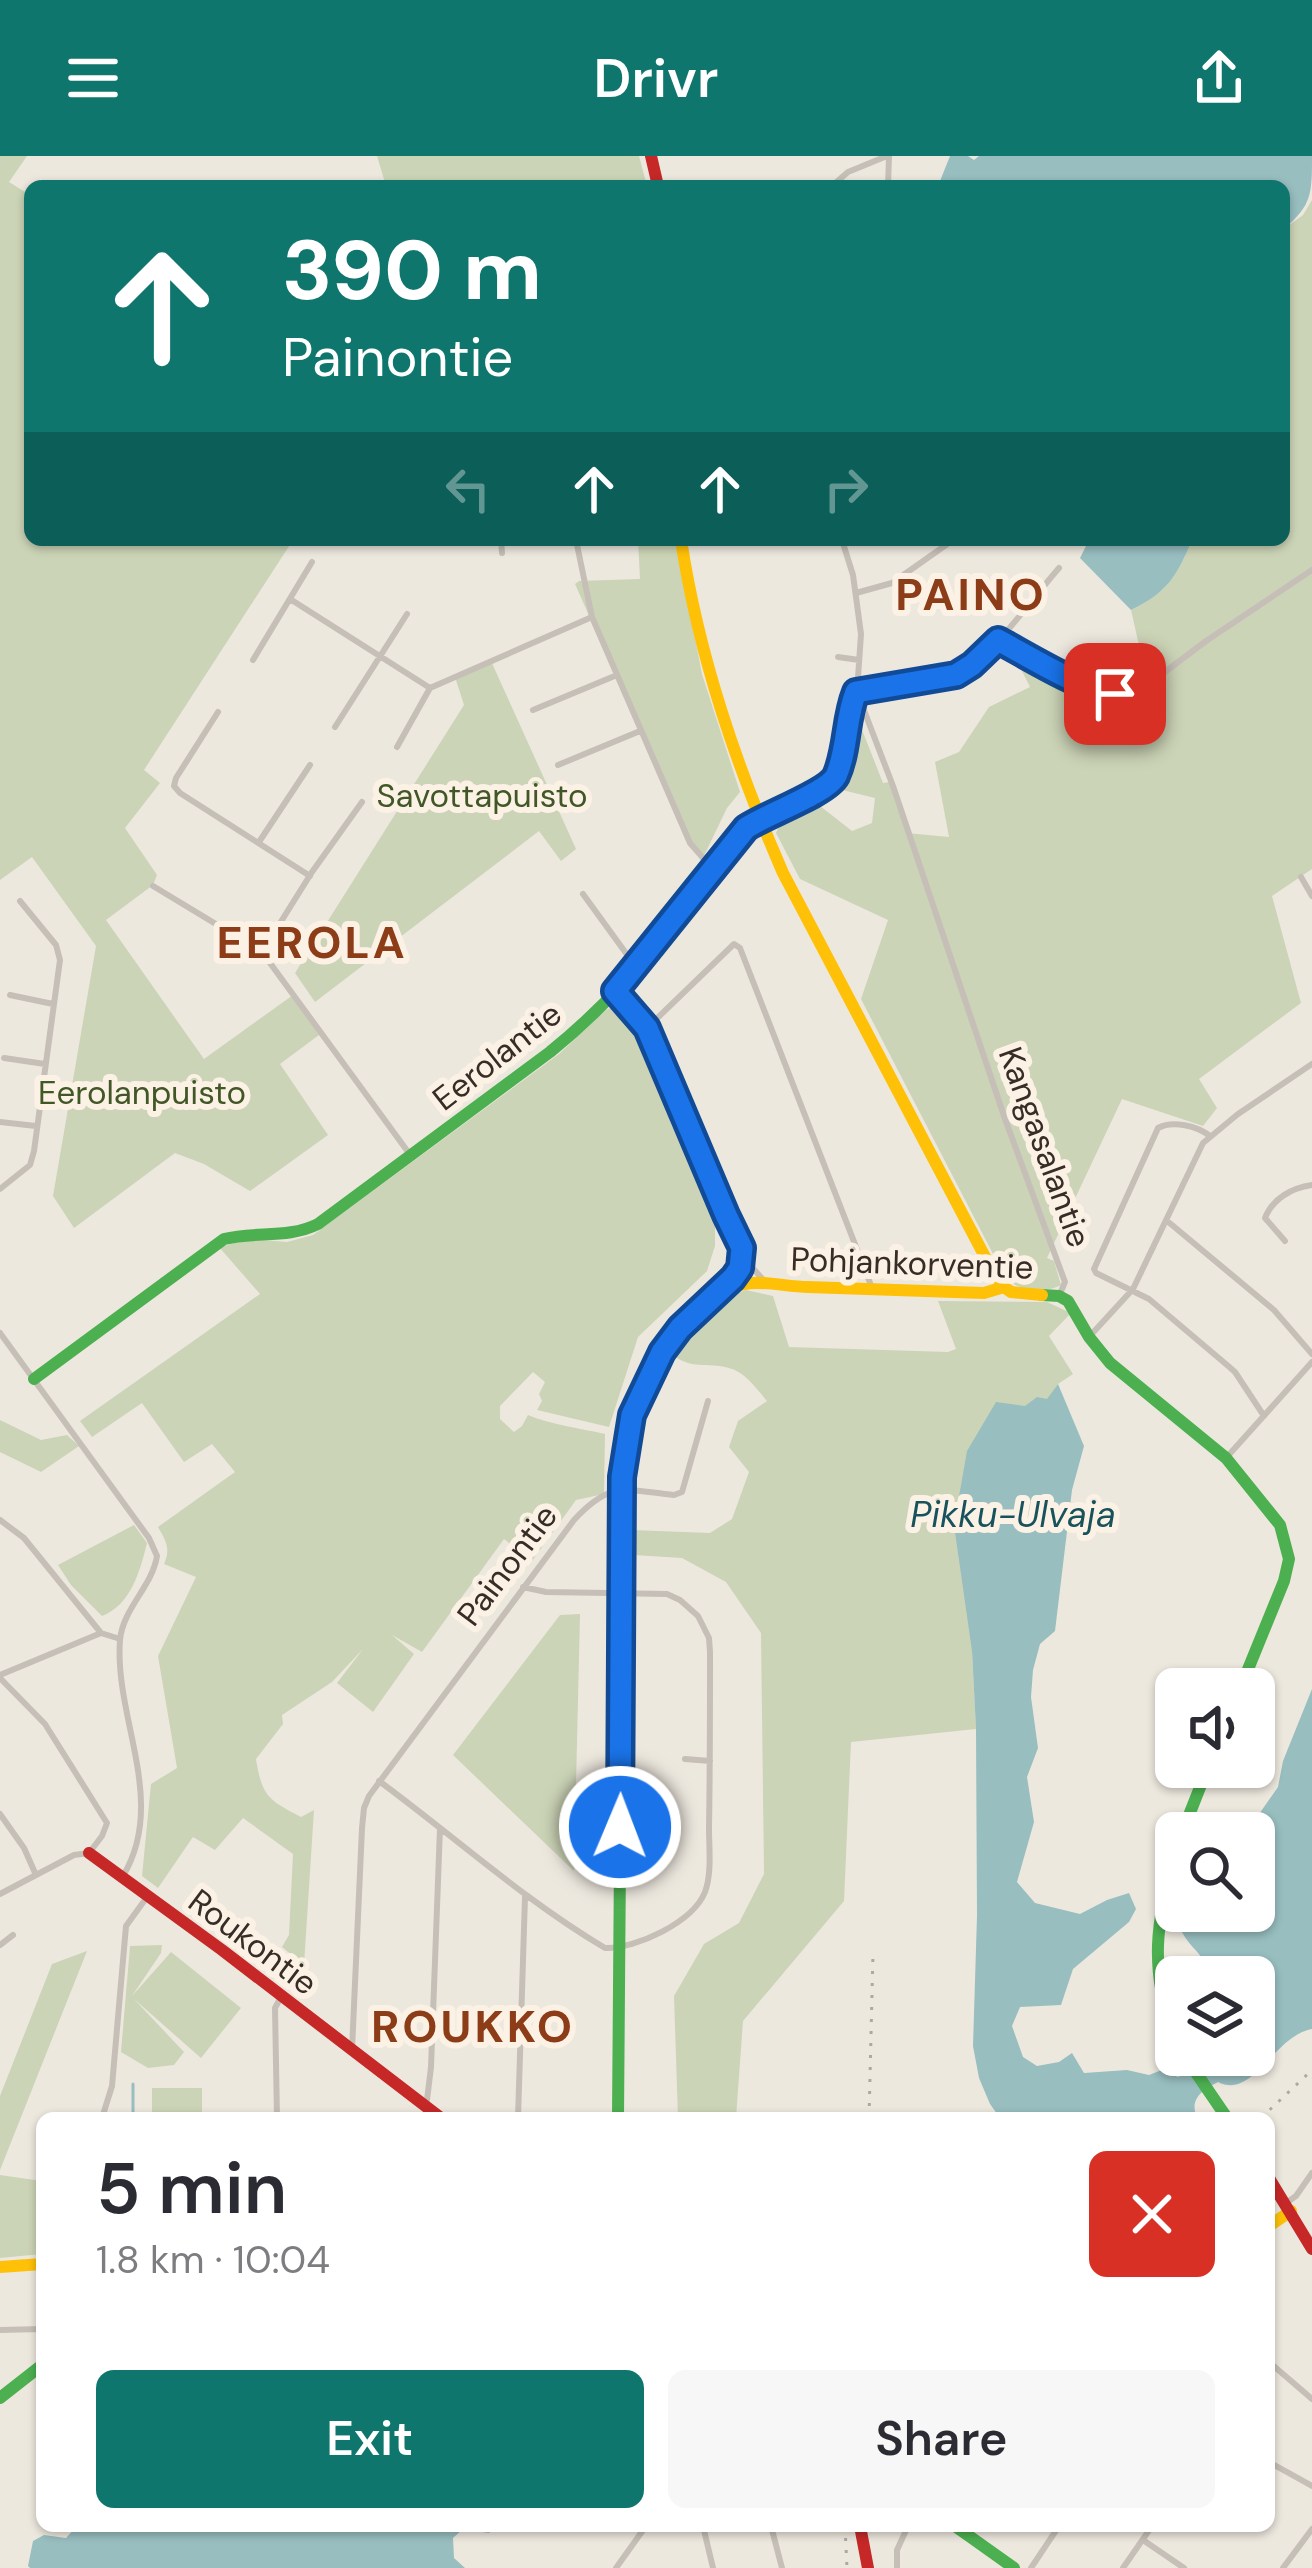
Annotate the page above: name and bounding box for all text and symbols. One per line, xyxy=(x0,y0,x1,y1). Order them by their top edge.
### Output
text: Drivr xyxy=(594,43,718,114)
icon: menu xyxy=(60,45,126,111)
icon: share xyxy=(1186,45,1252,111)
text: 390 m xyxy=(282,216,542,325)
icon: ahead xyxy=(84,228,240,384)
text: Painontie xyxy=(282,322,513,393)
icon: left xyxy=(435,456,501,522)
icon: ahead xyxy=(561,456,627,522)
icon: ahead xyxy=(687,456,753,522)
icon: right xyxy=(813,456,879,522)
district label: PAINO xyxy=(895,565,1047,624)
pin xyxy=(1064,643,1166,745)
icon: arrive xyxy=(1082,661,1148,727)
park label: Savottapuisto xyxy=(376,774,588,817)
district label: EEROLA xyxy=(216,913,408,972)
street label: Eerolantie xyxy=(424,992,570,1120)
street label: Kangasalantie xyxy=(989,1041,1101,1253)
park label: Eerolanpuisto xyxy=(38,1071,246,1114)
street label: Pohjankorventie xyxy=(790,1237,1034,1289)
water label: Pikku-Ulvaja xyxy=(910,1491,1116,1538)
street label: Painontie xyxy=(447,1496,567,1634)
map controls xyxy=(1155,1668,1275,2076)
button: sound xyxy=(1155,1668,1275,1788)
position arrow xyxy=(557,1764,683,1890)
button: search xyxy=(1155,1812,1275,1932)
street label: Roukontie xyxy=(180,1879,326,2005)
button: layers xyxy=(1155,1956,1275,2076)
district label: ROUKKO xyxy=(371,1997,575,2056)
text: 5 min xyxy=(96,2142,287,2235)
button: close xyxy=(1089,2151,1215,2277)
text: 1.8 km · 10:04 xyxy=(96,2234,330,2285)
button: Exit xyxy=(96,2370,644,2508)
button: Share xyxy=(668,2370,1215,2508)

